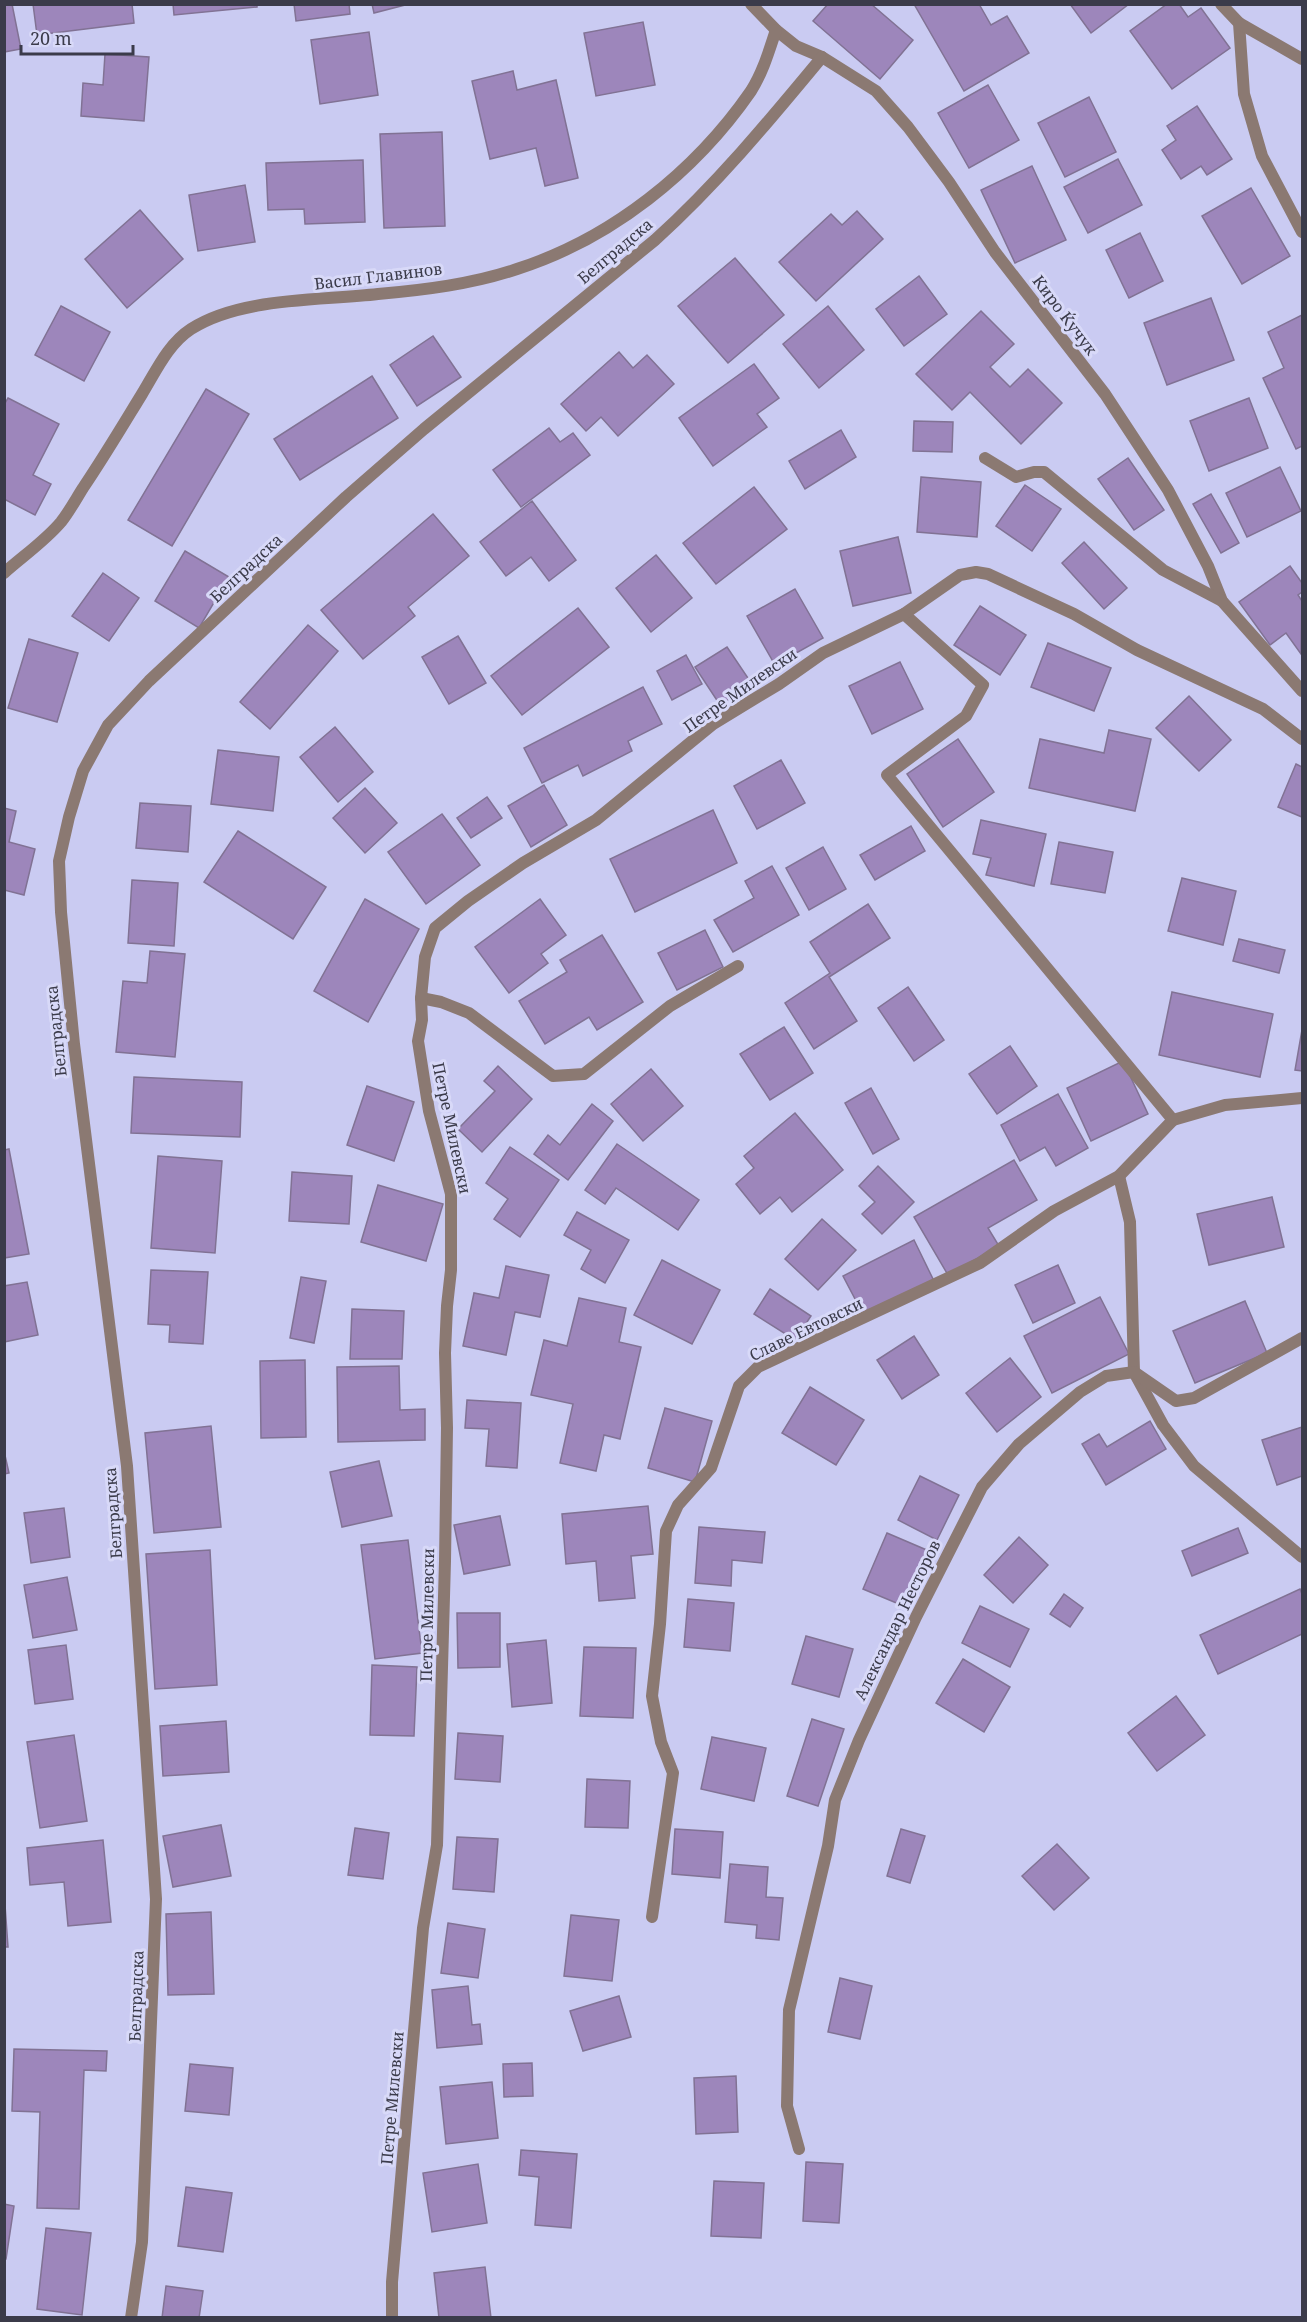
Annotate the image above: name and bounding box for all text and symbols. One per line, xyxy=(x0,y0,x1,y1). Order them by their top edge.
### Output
scale bar xyxy=(21,18,134,56)
text: 20 m xyxy=(30,26,72,50)
street label: Белградска xyxy=(573,213,657,289)
street label: Васил Главинов xyxy=(313,257,443,295)
street label: Киро Ќучук xyxy=(1028,271,1103,360)
street label: Белградска xyxy=(205,529,287,607)
street label: Петре Милевски xyxy=(679,642,801,737)
street label: Белградска xyxy=(40,984,72,1078)
street label: Петре Милевски xyxy=(427,1060,477,1196)
street label: Славе Евтовски xyxy=(745,1292,867,1366)
street label: Белградска xyxy=(99,1467,127,1559)
street label: Александар Несторов xyxy=(849,1536,945,1704)
street label: Петре Милевски xyxy=(415,1548,439,1682)
street label: Белградска xyxy=(123,1950,149,2042)
street label: Петре Милевски xyxy=(375,2030,409,2166)

